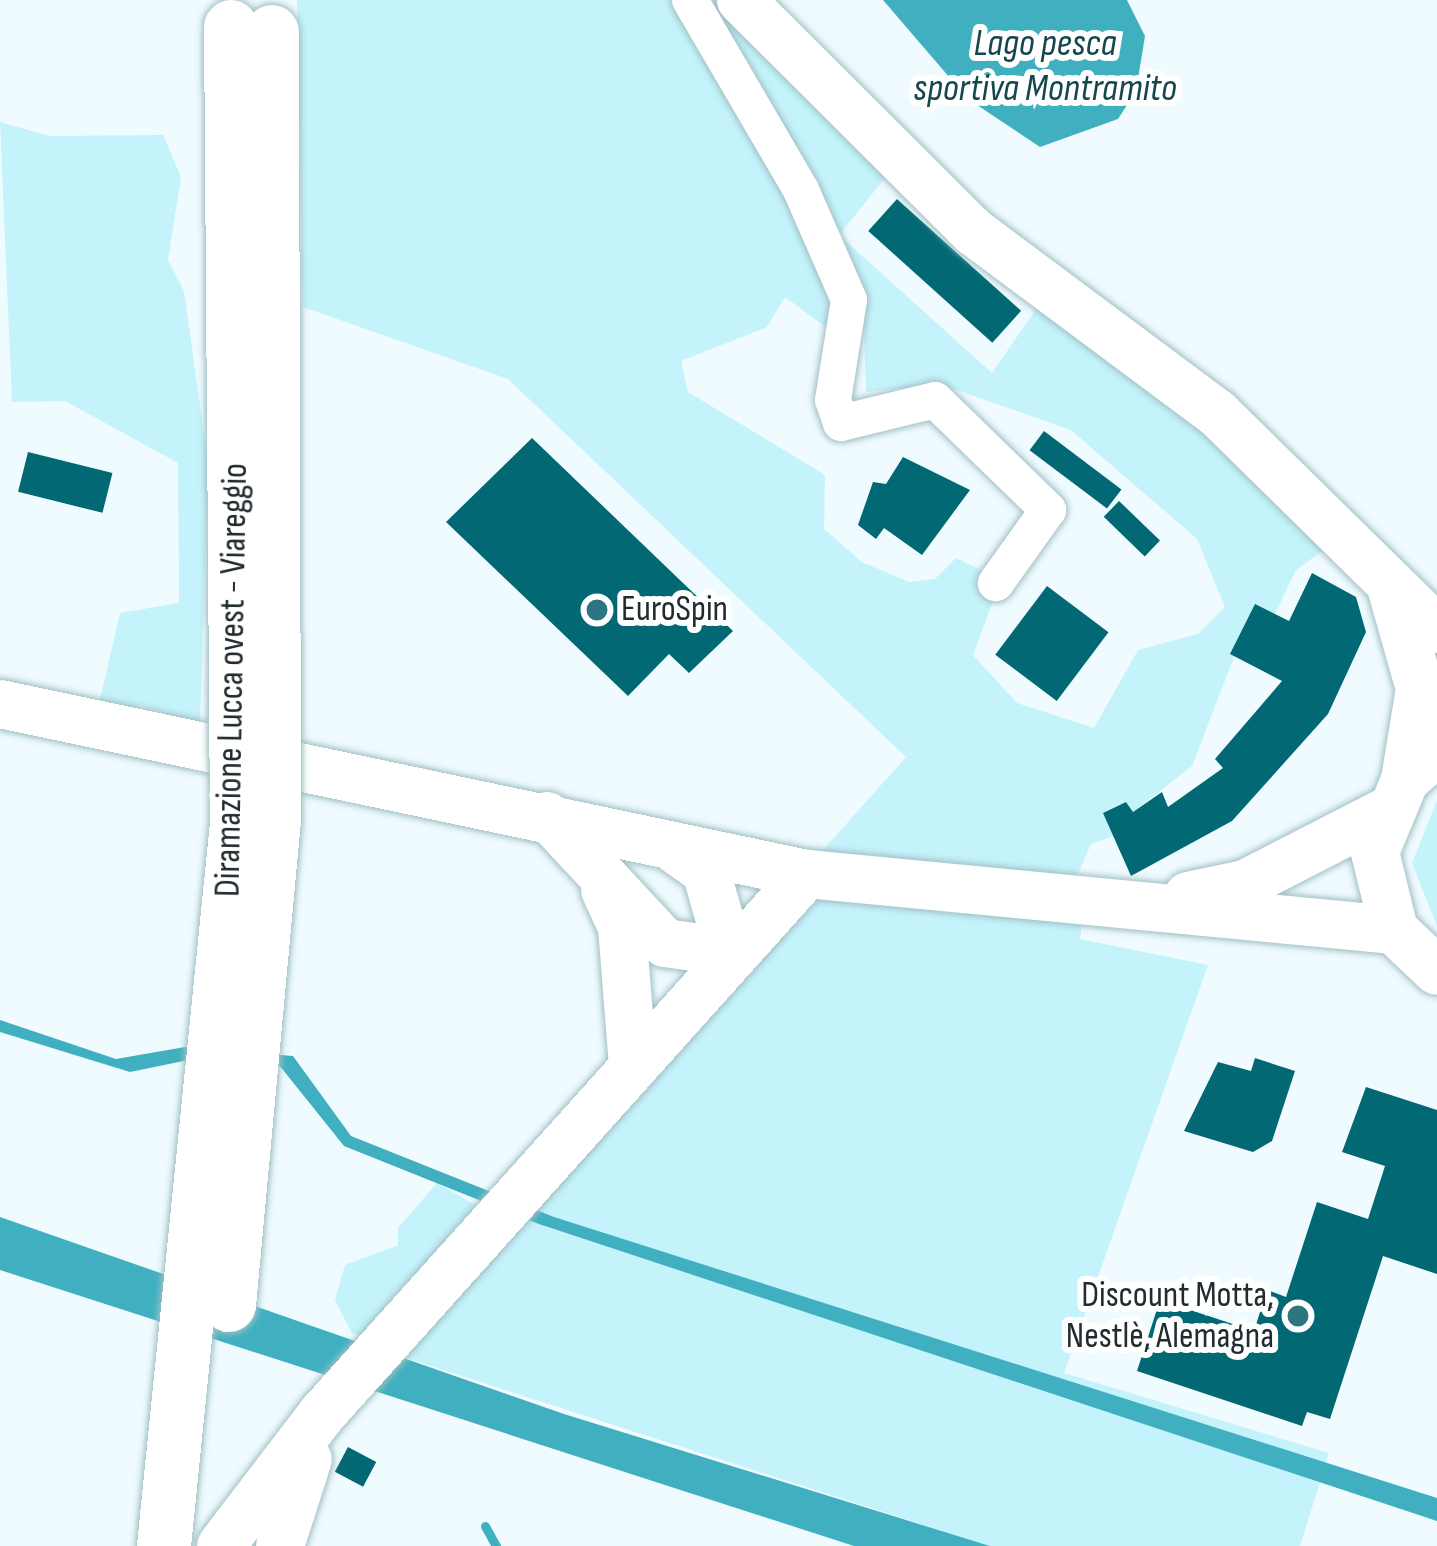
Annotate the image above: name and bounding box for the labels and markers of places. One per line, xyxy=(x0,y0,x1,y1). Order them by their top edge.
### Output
place label: EuroSpin xyxy=(621,588,728,632)
marker: EuroSpin xyxy=(584,597,610,623)
place label: Discount Motta, Nestlè, Alemagna xyxy=(1066,1273,1274,1358)
marker: Discount Motta, Nestlè, Alemagna xyxy=(1285,1303,1311,1329)

